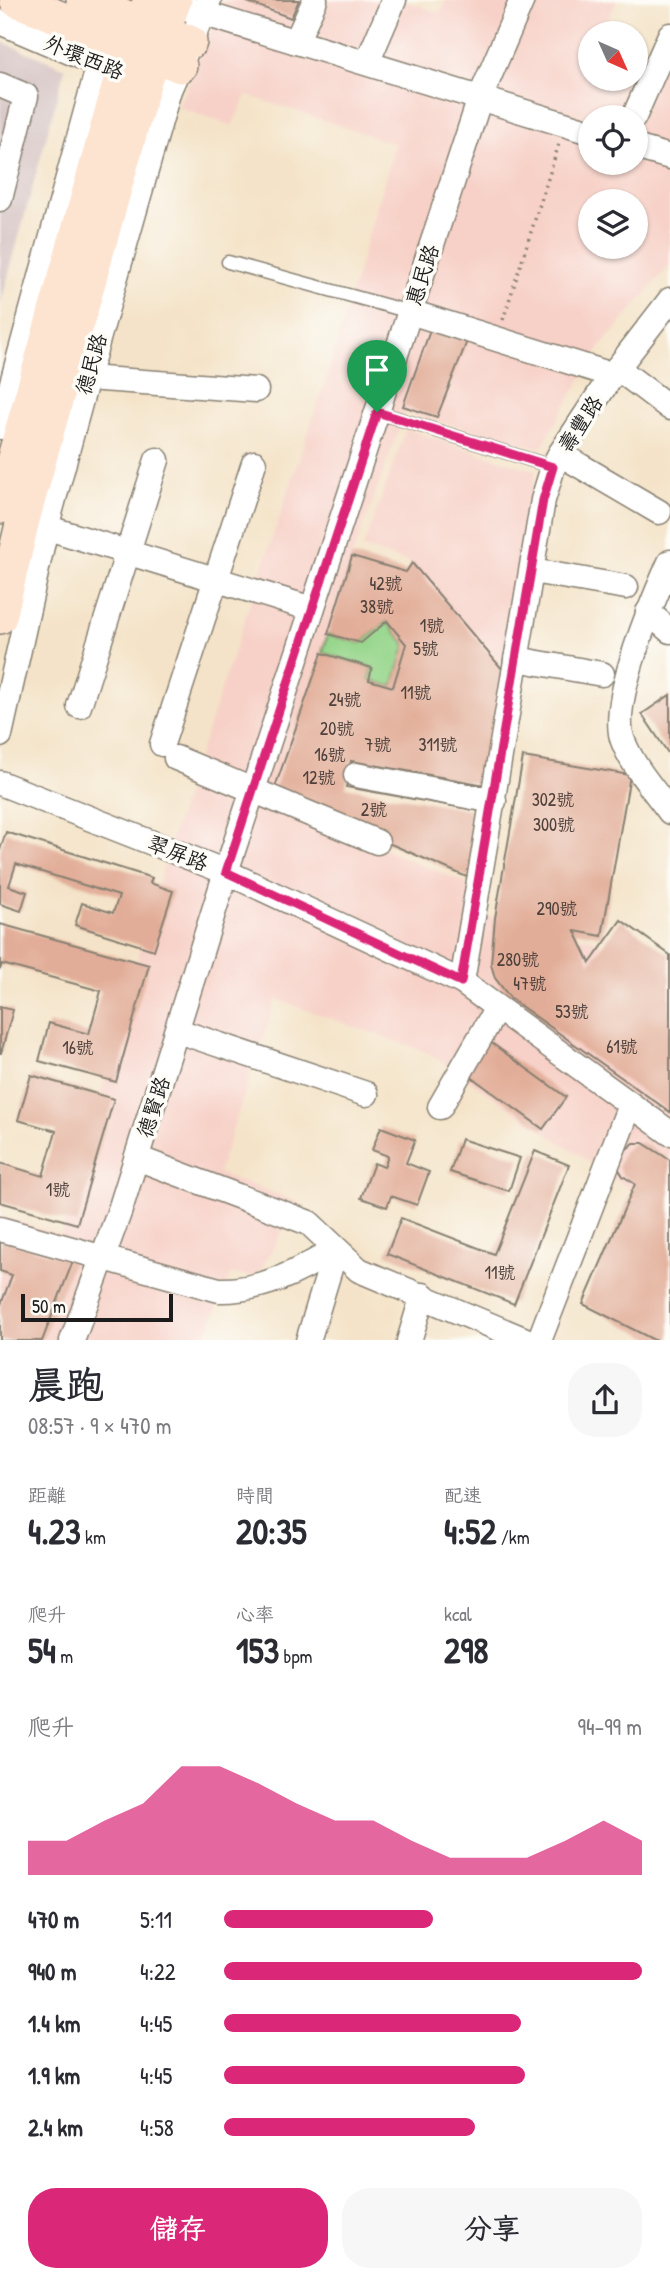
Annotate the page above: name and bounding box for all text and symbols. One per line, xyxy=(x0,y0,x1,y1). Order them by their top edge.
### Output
north arrow xyxy=(578,21,648,91)
map controls xyxy=(578,21,648,259)
street label: 外環西路 xyxy=(40,28,128,86)
button: locate xyxy=(578,105,648,175)
button: layers xyxy=(578,189,648,259)
street label: 惠民路 xyxy=(398,241,446,309)
street label: 德民路 xyxy=(68,330,114,398)
pin xyxy=(347,340,407,412)
icon: arrive xyxy=(358,351,396,389)
street label: 壽豐路 xyxy=(551,390,609,458)
house number: 42號 xyxy=(369,571,403,596)
house number: 38號 xyxy=(360,594,394,619)
house number: 1號 xyxy=(420,613,444,638)
house number: 5號 xyxy=(413,636,439,661)
house number: 11號 xyxy=(400,680,432,705)
house number: 24號 xyxy=(328,687,362,712)
house number: 20號 xyxy=(320,716,354,741)
house number: 7號 xyxy=(365,732,391,757)
house number: 311號 xyxy=(418,732,458,757)
house number: 16號 xyxy=(314,742,346,767)
house number: 12號 xyxy=(303,765,335,790)
house number: 302號 xyxy=(532,787,574,812)
house number: 2號 xyxy=(361,797,387,822)
house number: 300號 xyxy=(533,812,575,837)
street label: 翠屏路 xyxy=(143,828,213,878)
house number: 290號 xyxy=(536,896,578,921)
house number: 280號 xyxy=(497,947,539,972)
house number: 47號 xyxy=(513,971,547,996)
house number: 53號 xyxy=(555,999,589,1024)
house number: 61號 xyxy=(606,1034,638,1059)
house number: 16號 xyxy=(62,1035,94,1060)
street label: 德賢路 xyxy=(129,1073,177,1141)
house number: 1號 xyxy=(46,1177,70,1202)
house number: 11號 xyxy=(484,1260,516,1285)
scale bar xyxy=(21,1292,173,1323)
text: 50 m xyxy=(32,1293,66,1319)
text: 晨跑 xyxy=(28,1358,104,1410)
button: share xyxy=(568,1363,642,1437)
text: 08:57 · 9 × 470 m xyxy=(28,1410,171,1441)
text: 距離 xyxy=(28,1482,66,1508)
text: 時間 xyxy=(236,1482,274,1508)
text: 配速 xyxy=(444,1482,482,1508)
text: 4.23 xyxy=(28,1508,81,1555)
text: 20:35 xyxy=(236,1508,307,1555)
text: 4:52 xyxy=(444,1508,496,1555)
text: km xyxy=(81,1524,106,1550)
text: /km xyxy=(496,1524,530,1550)
text: 爬升 xyxy=(28,1601,66,1627)
text: 心率 xyxy=(236,1601,274,1627)
text: kcal xyxy=(444,1601,472,1627)
text: 54 xyxy=(28,1627,56,1674)
text: 153 xyxy=(236,1627,279,1674)
text: 298 xyxy=(444,1627,488,1674)
text: m xyxy=(56,1643,73,1669)
text: bpm xyxy=(279,1643,312,1669)
text: 爬升 xyxy=(28,1711,74,1742)
text: 94–99 m xyxy=(577,1711,642,1742)
text: 470 m xyxy=(28,1904,79,1935)
text: 5:11 xyxy=(140,1904,172,1935)
text: 940 m xyxy=(28,1956,76,1987)
text: 4:22 xyxy=(140,1956,176,1987)
text: 1.4 km xyxy=(28,2008,80,2039)
text: 4:45 xyxy=(140,2008,172,2039)
text: 1.9 km xyxy=(28,2060,80,2091)
text: 4:45 xyxy=(140,2060,172,2091)
text: 2.4 km xyxy=(28,2112,83,2143)
text: 4:58 xyxy=(140,2112,174,2143)
button: 儲存 xyxy=(28,2188,328,2268)
button: 分享 xyxy=(342,2188,642,2268)

